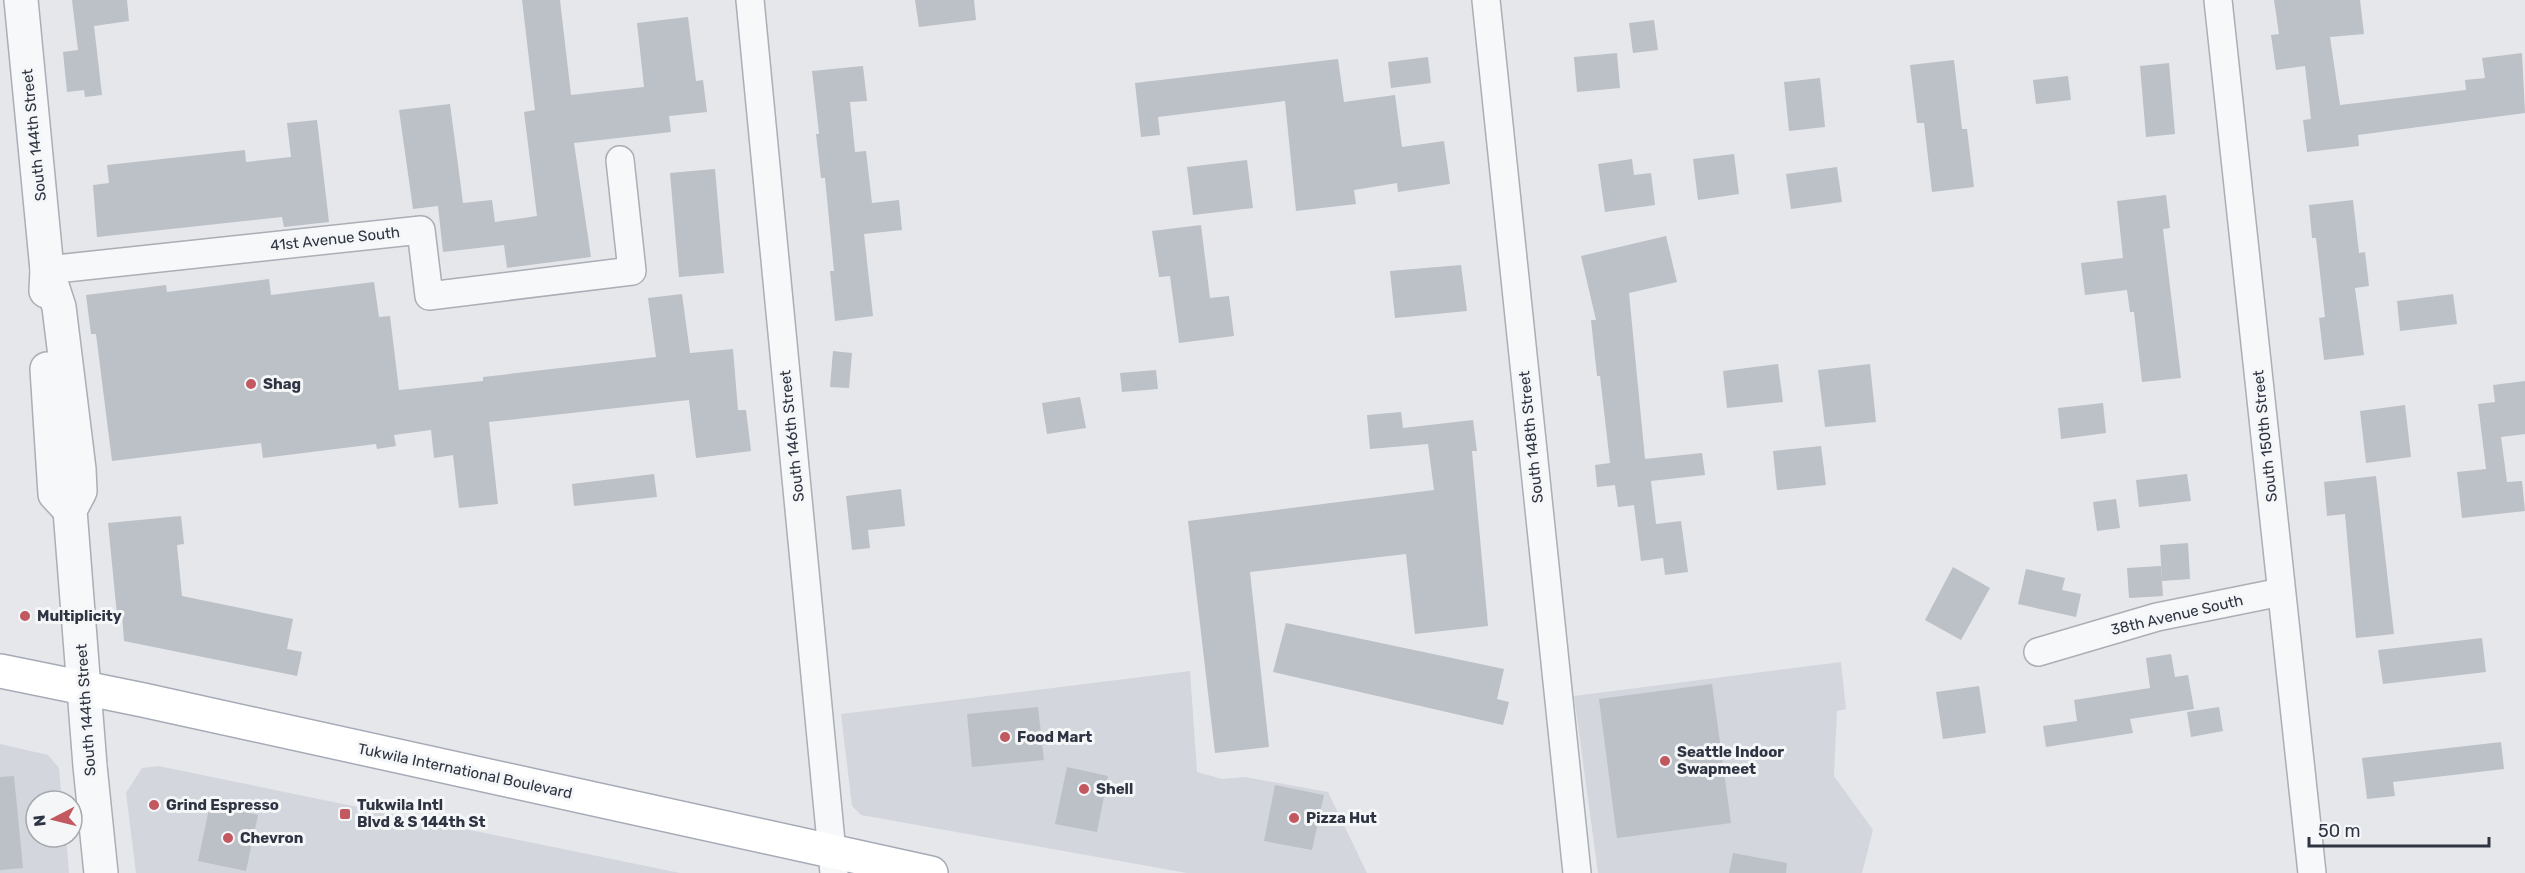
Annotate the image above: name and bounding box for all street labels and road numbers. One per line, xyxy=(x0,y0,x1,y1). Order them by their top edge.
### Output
street label: South 144th Street xyxy=(18,68,50,202)
street label: 41st Avenue South xyxy=(269,223,401,255)
street label: South 146th Street xyxy=(776,369,808,503)
street label: South 150th Street xyxy=(2249,369,2281,503)
street label: South 148th Street xyxy=(1515,370,1547,504)
street label: 38th Avenue South xyxy=(2109,591,2245,639)
street label: South 144th Street xyxy=(72,643,100,777)
street label: Tukwila International Boulevard xyxy=(356,739,574,803)

